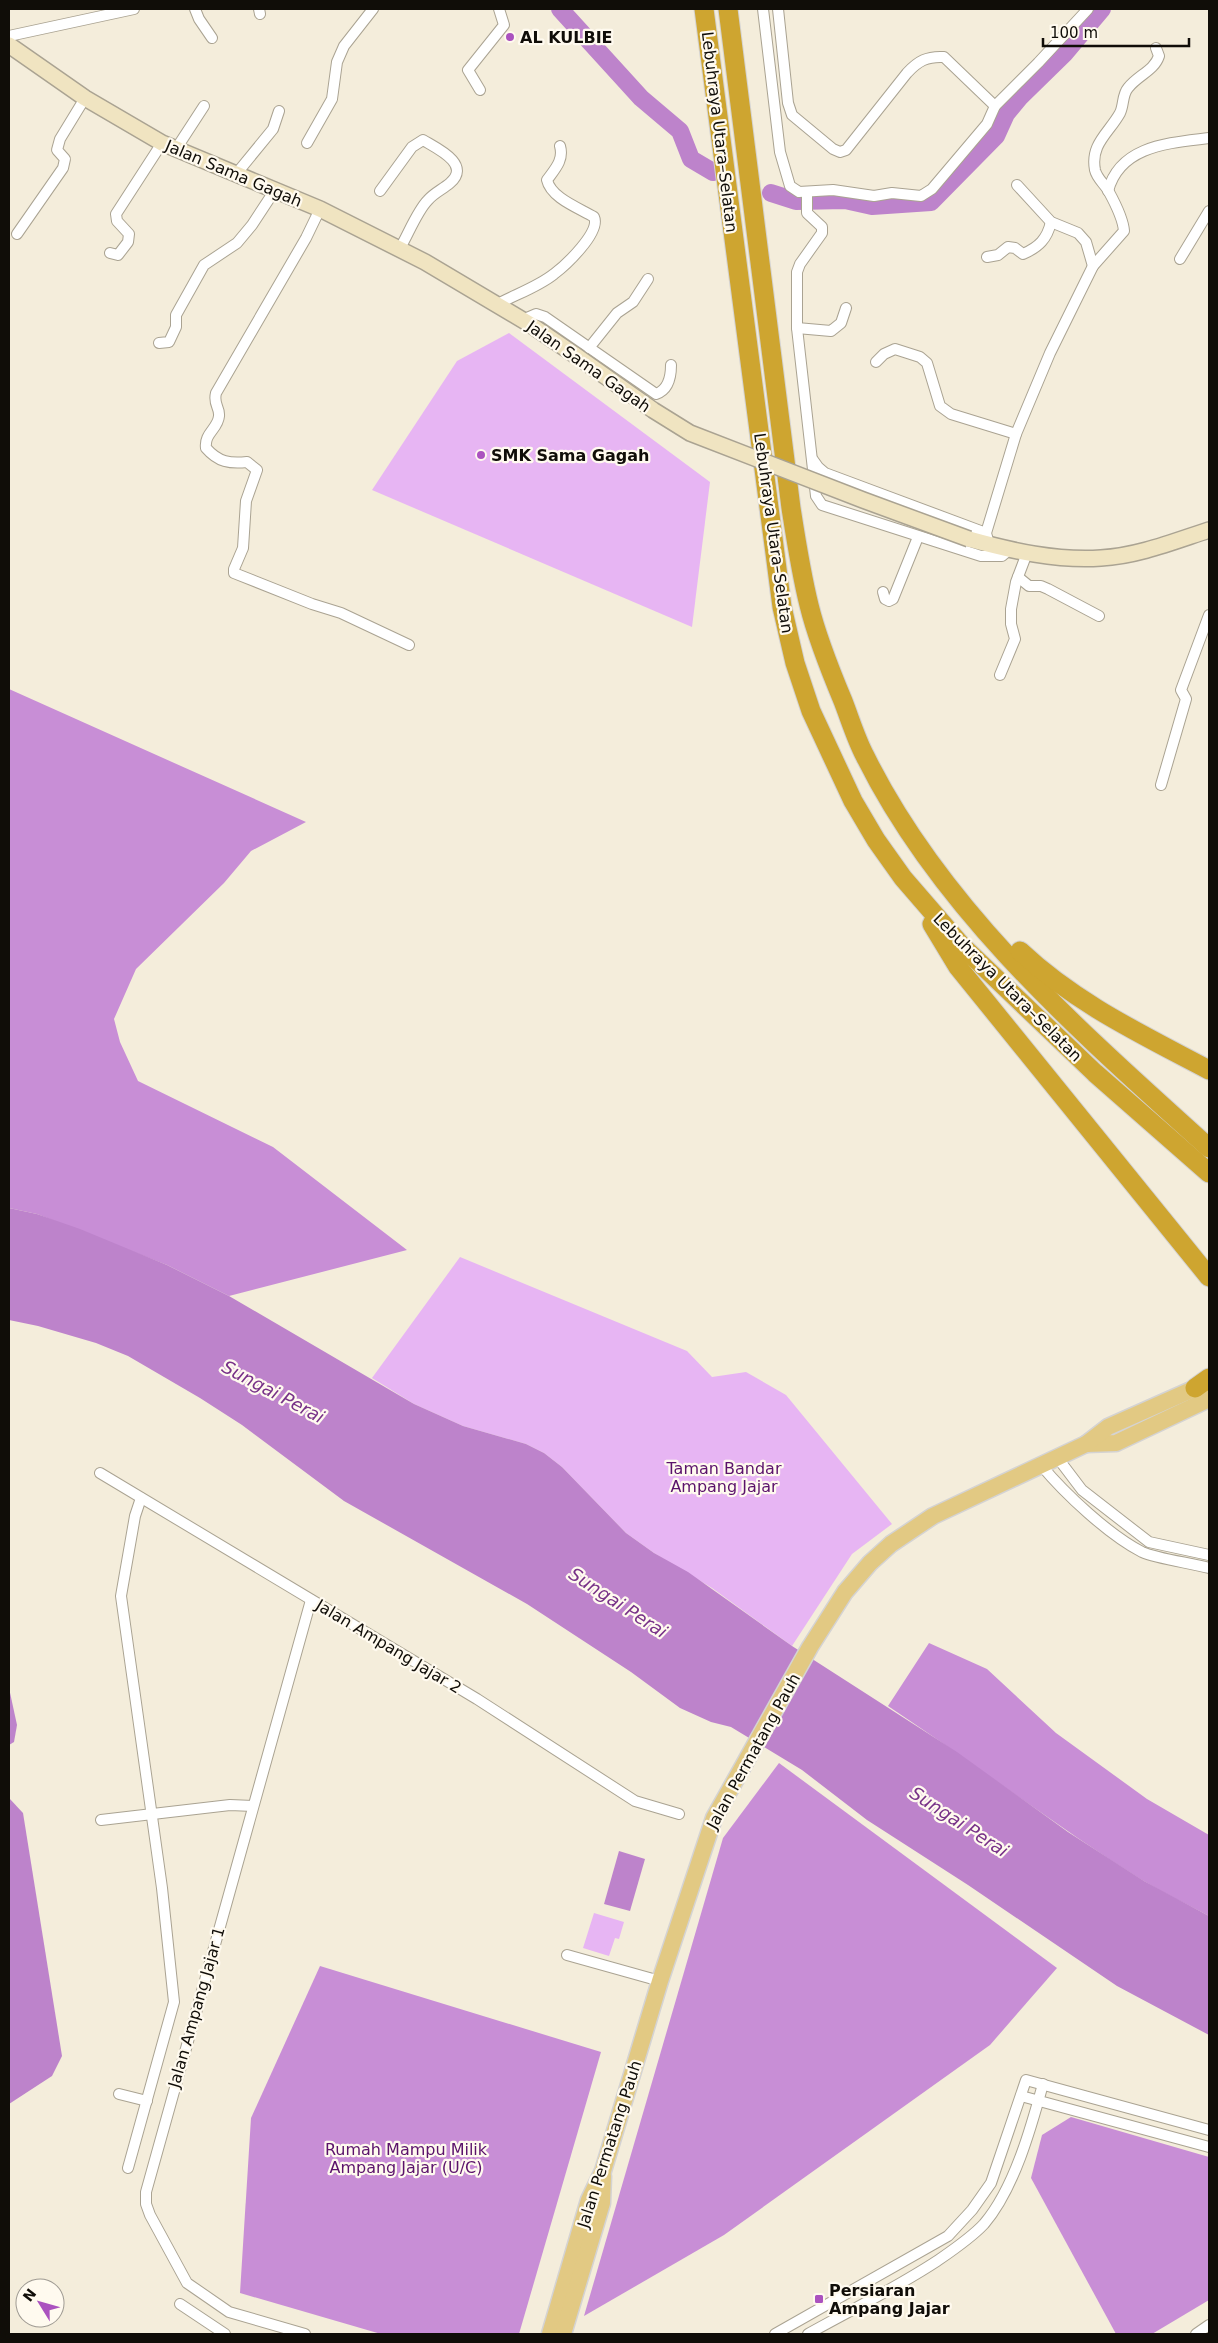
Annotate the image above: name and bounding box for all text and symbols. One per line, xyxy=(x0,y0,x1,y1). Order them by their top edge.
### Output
scale bar xyxy=(1043,15,1189,47)
text: 100 m xyxy=(1050,24,1098,42)
place label: AL KULBIE xyxy=(520,28,613,47)
marker: AL KULBIE xyxy=(504,31,516,43)
street label: Lebuhraya Utara–Selatan xyxy=(698,31,741,234)
street label: Jalan Sama Gagah xyxy=(162,136,305,211)
street label: Jalan Sama Gagah xyxy=(522,316,654,416)
street label: Lebuhraya Utara–Selatan xyxy=(750,432,797,635)
place label: SMK Sama Gagah xyxy=(491,446,649,465)
marker: SMK Sama Gagah xyxy=(475,449,487,461)
street label: Lebuhraya Utara–Selatan xyxy=(929,909,1086,1066)
water label: Sungai Perai xyxy=(219,1356,328,1427)
park label: Taman Bandar Ampang Jajar xyxy=(665,1459,782,1496)
water label: Sungai Perai xyxy=(565,1563,671,1642)
street label: Jalan Ampang Jajar 2 xyxy=(312,1595,465,1697)
street label: Jalan Permatang Pauh xyxy=(702,1670,804,1833)
water label: Sungai Perai xyxy=(906,1782,1012,1861)
street label: Jalan Ampang Jajar 1 xyxy=(164,1924,229,2091)
street label: Jalan Permatang Pauh xyxy=(573,2058,646,2231)
park label: Rumah Mampu Milik Ampang Jajar (U/C) xyxy=(325,2140,488,2177)
north arrow xyxy=(15,2278,65,2328)
place label: Persiaran Ampang Jajar xyxy=(829,2281,950,2318)
text: N xyxy=(20,2286,40,2305)
marker: Persiaran Ampang Jajar xyxy=(813,2293,825,2305)

